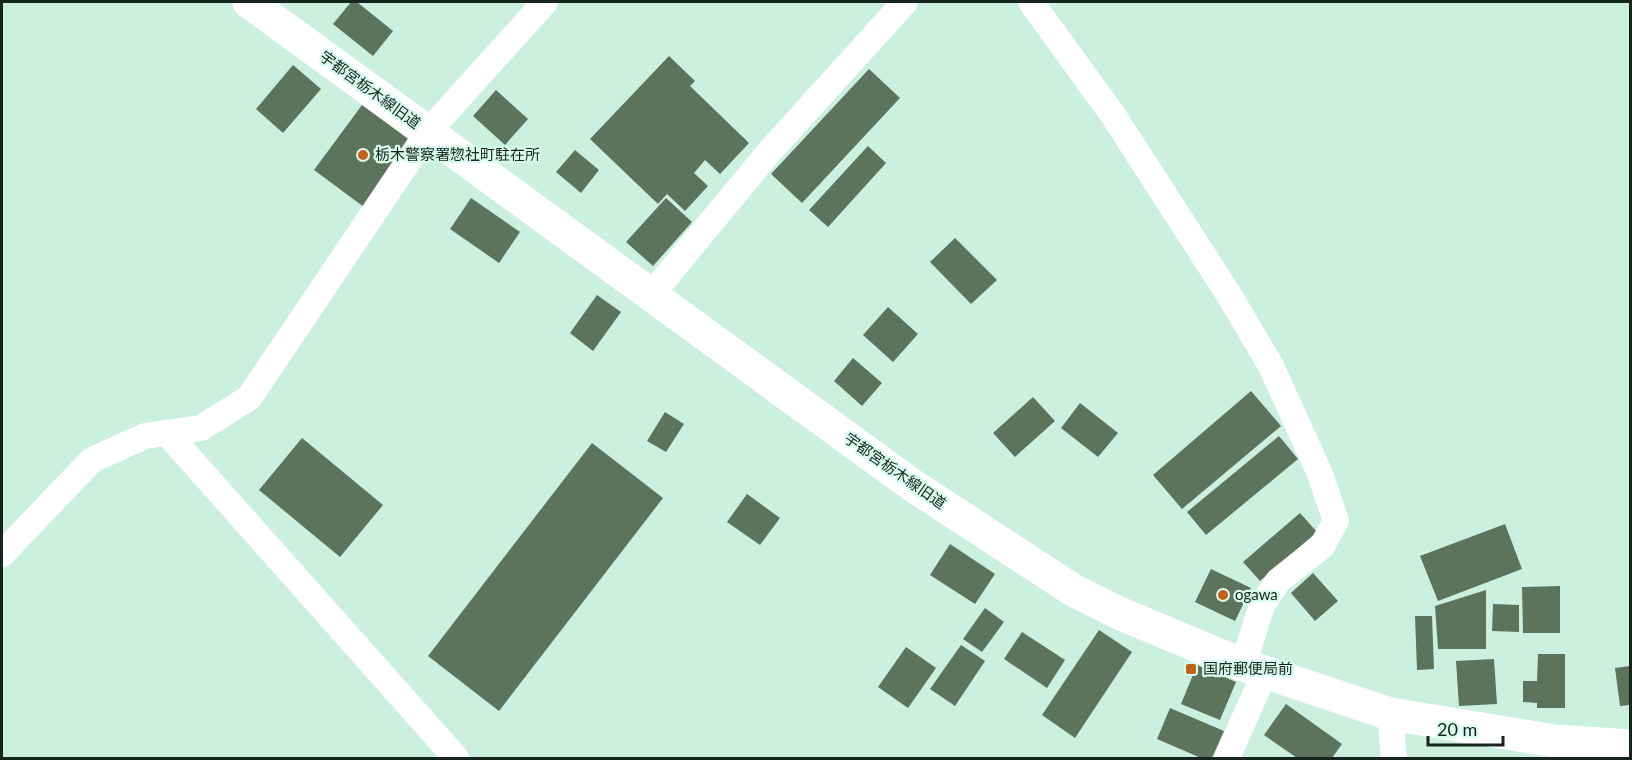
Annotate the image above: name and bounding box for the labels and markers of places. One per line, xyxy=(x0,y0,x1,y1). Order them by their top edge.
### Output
place label: 栃木警察署惣社町駐在所 xyxy=(375,145,540,163)
marker: 栃木警察署惣社町駐在所 xyxy=(356,148,370,162)
place label: ogawa xyxy=(1235,585,1278,603)
marker: ogawa xyxy=(1216,588,1230,602)
place label: 国府郵便局前 xyxy=(1203,659,1293,677)
marker: 国府郵便局前 xyxy=(1184,662,1198,676)

